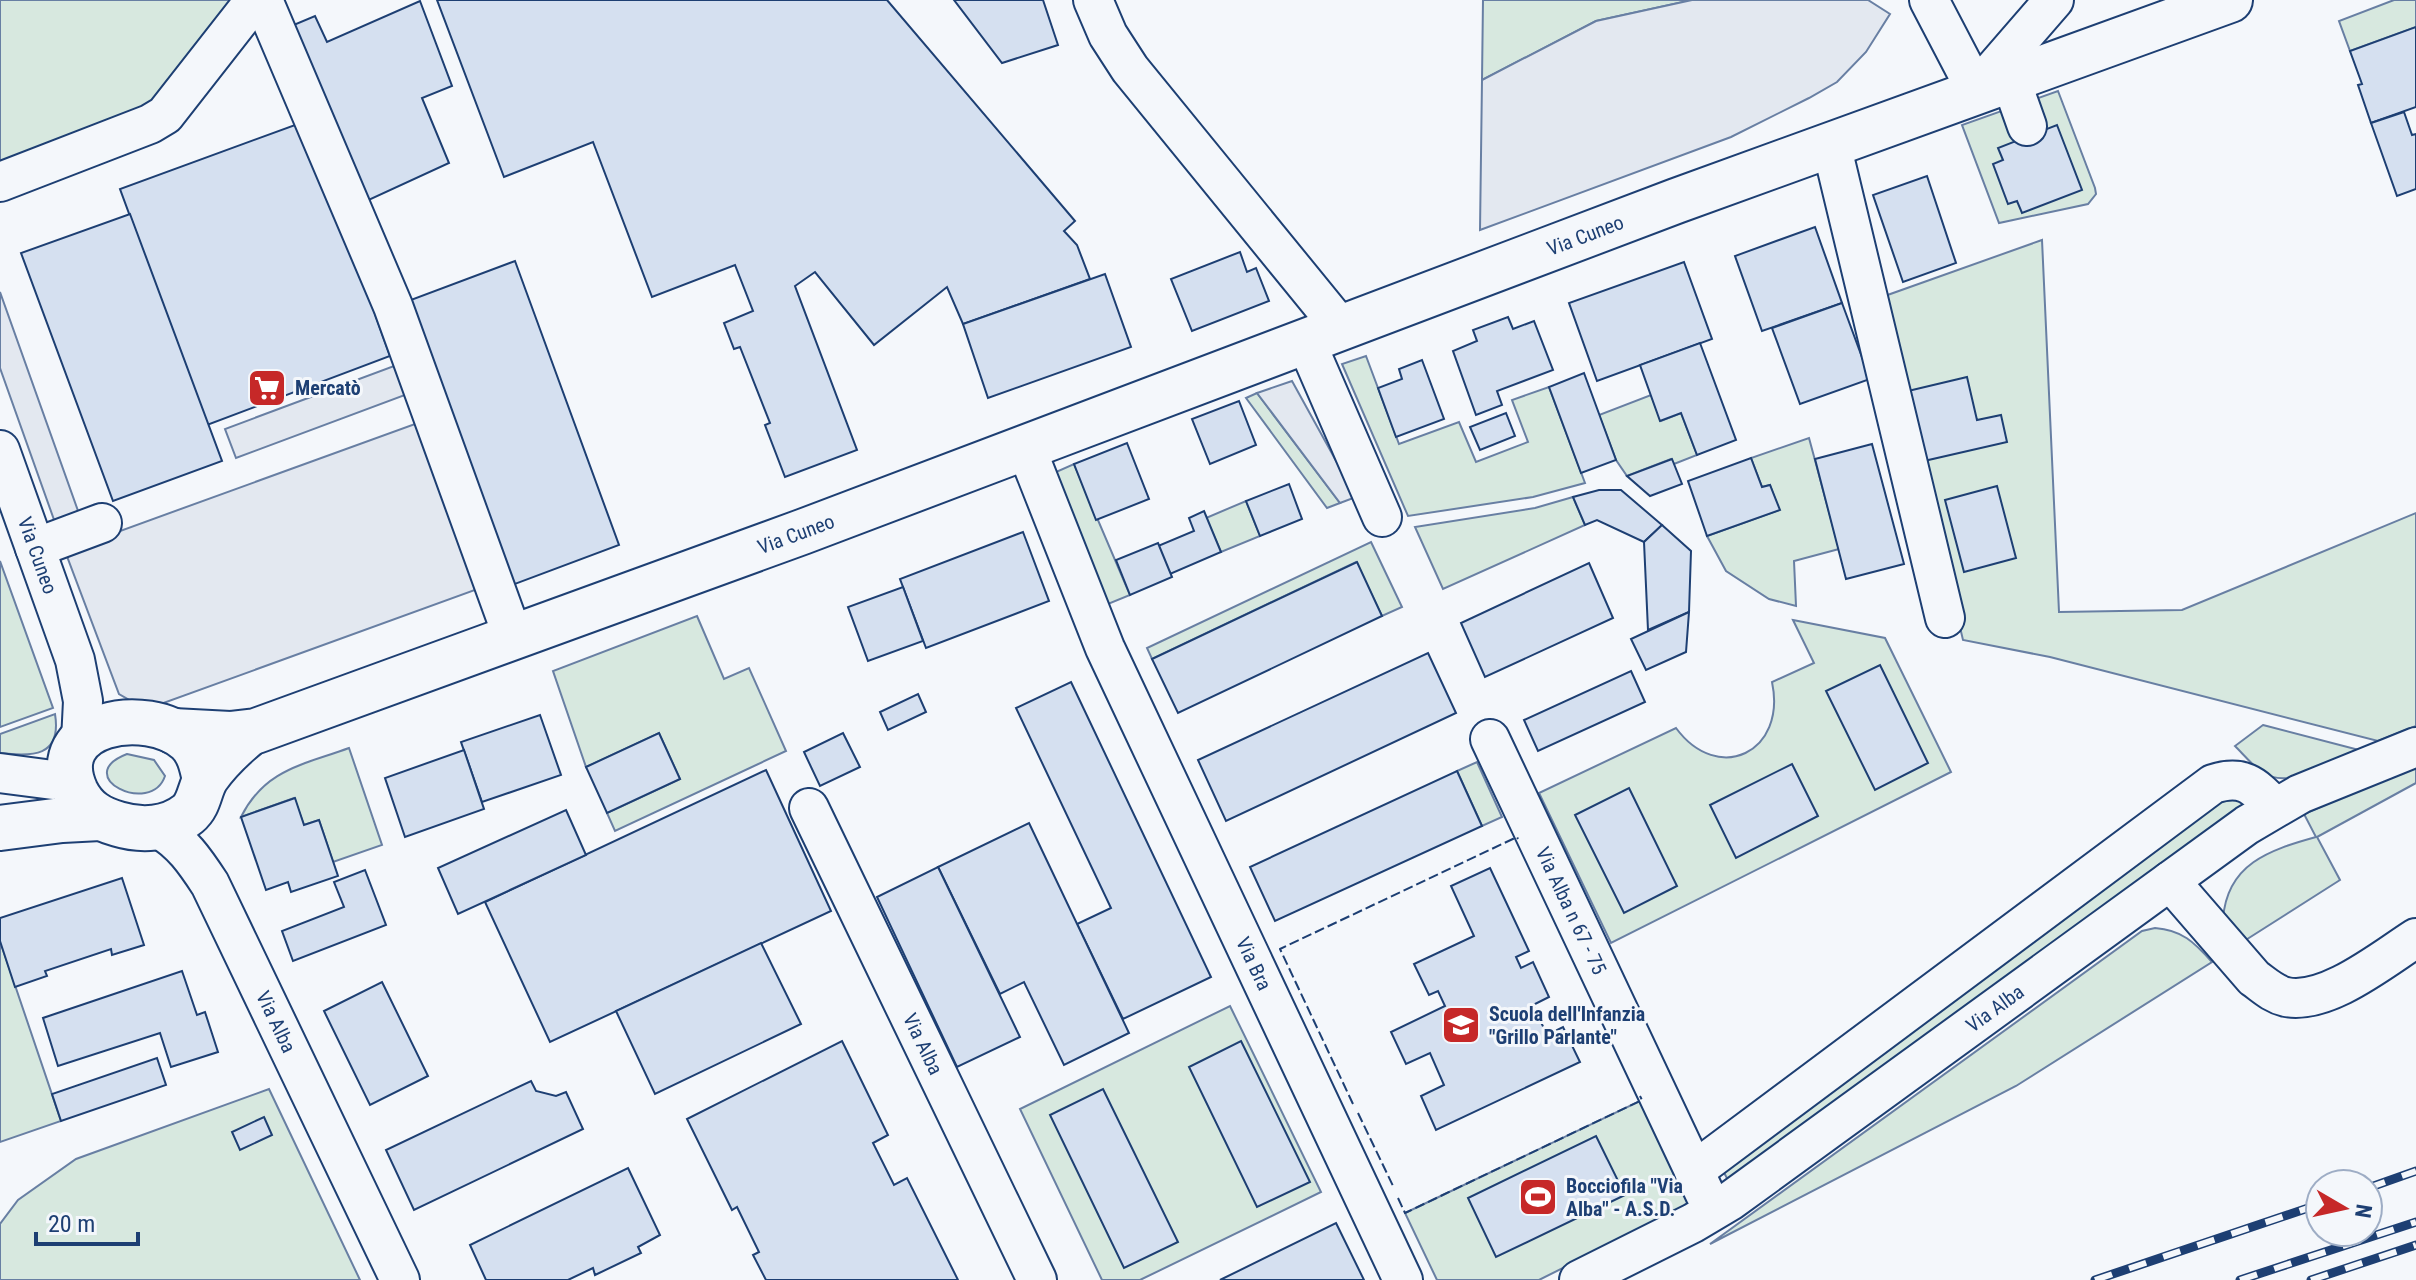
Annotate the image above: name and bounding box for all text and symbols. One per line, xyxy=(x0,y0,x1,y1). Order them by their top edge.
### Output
street label: Via Cuneo xyxy=(1544,210,1627,261)
supermarket icon: Mercatò xyxy=(246,367,288,409)
place label: Mercatò xyxy=(295,376,361,400)
street label: Via Cuneo xyxy=(754,509,838,559)
street label: Via Cuneo xyxy=(13,514,62,597)
street label: Via Alba n 67 - 75 xyxy=(1531,843,1612,978)
street label: Via Bra xyxy=(1231,933,1277,994)
street label: Via Alba xyxy=(1961,979,2028,1037)
street label: Via Alba xyxy=(251,987,301,1057)
place label: Scuola dell'Infanzia "Grillo Parlante" xyxy=(1489,1002,1645,1049)
school or university icon: Scuola dell'Infanzia "Grillo Parlante" xyxy=(1440,1004,1482,1046)
street label: Via Alba xyxy=(898,1009,948,1079)
north arrow xyxy=(2304,1168,2384,1248)
place label: Bocciofila "Via Alba" - A.S.D. xyxy=(1566,1174,1683,1221)
sports icon: Bocciofila "Via Alba" - A.S.D. xyxy=(1517,1176,1559,1218)
scale bar xyxy=(36,1196,138,1246)
text: N xyxy=(2350,1202,2377,1220)
text: 20 m xyxy=(48,1210,95,1238)

